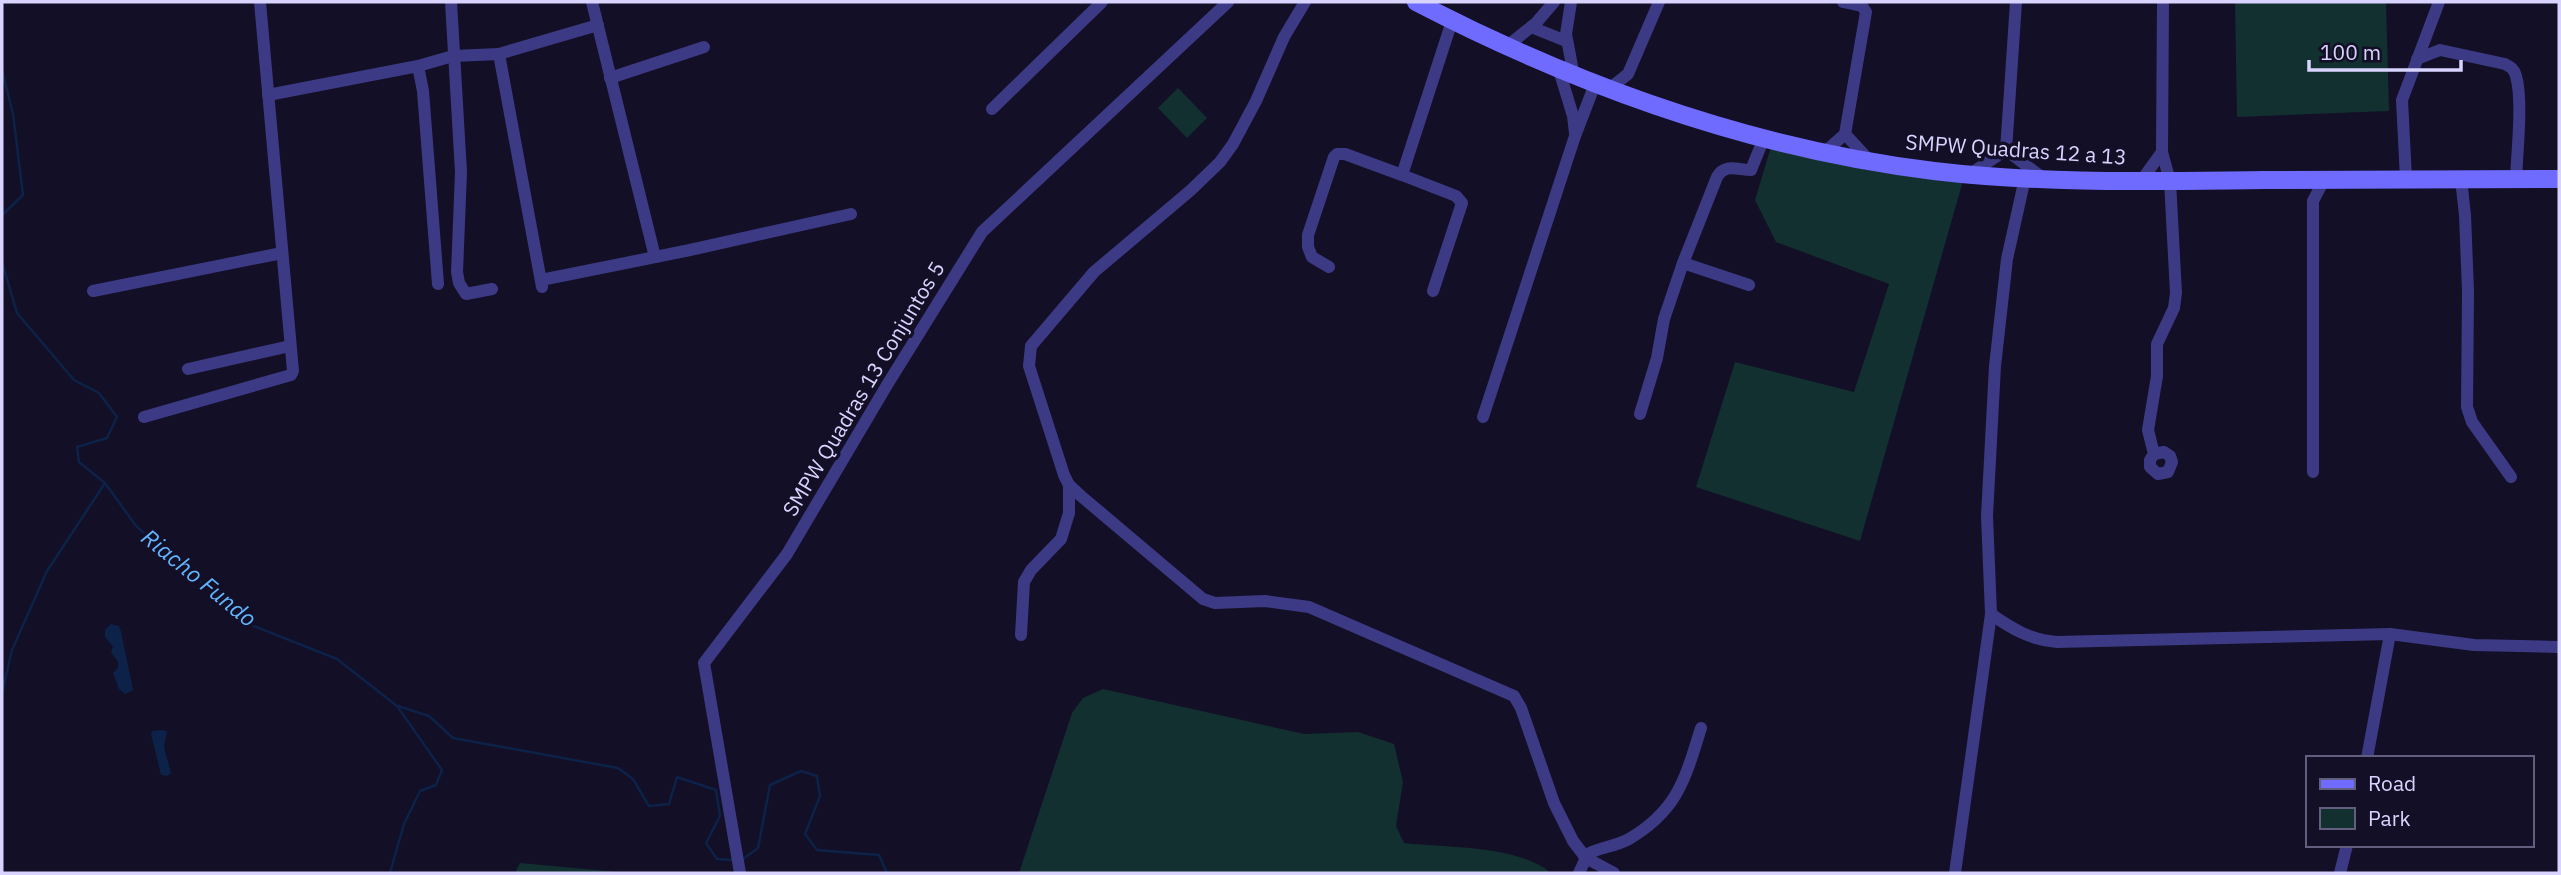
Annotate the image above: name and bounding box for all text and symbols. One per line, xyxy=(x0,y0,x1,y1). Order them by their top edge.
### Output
scale bar xyxy=(2309,28,2461,72)
text: 100 m xyxy=(2320,38,2381,66)
street label: SMPW Quadras 12 a 13 xyxy=(1905,127,2128,171)
street label: SMPW Quadras 13 Conjuntos 5 xyxy=(776,256,951,521)
water label: Riacho Fundo xyxy=(136,522,263,633)
legend xyxy=(2306,756,2533,847)
text: Road xyxy=(2368,769,2416,797)
text: Park xyxy=(2368,804,2411,832)

